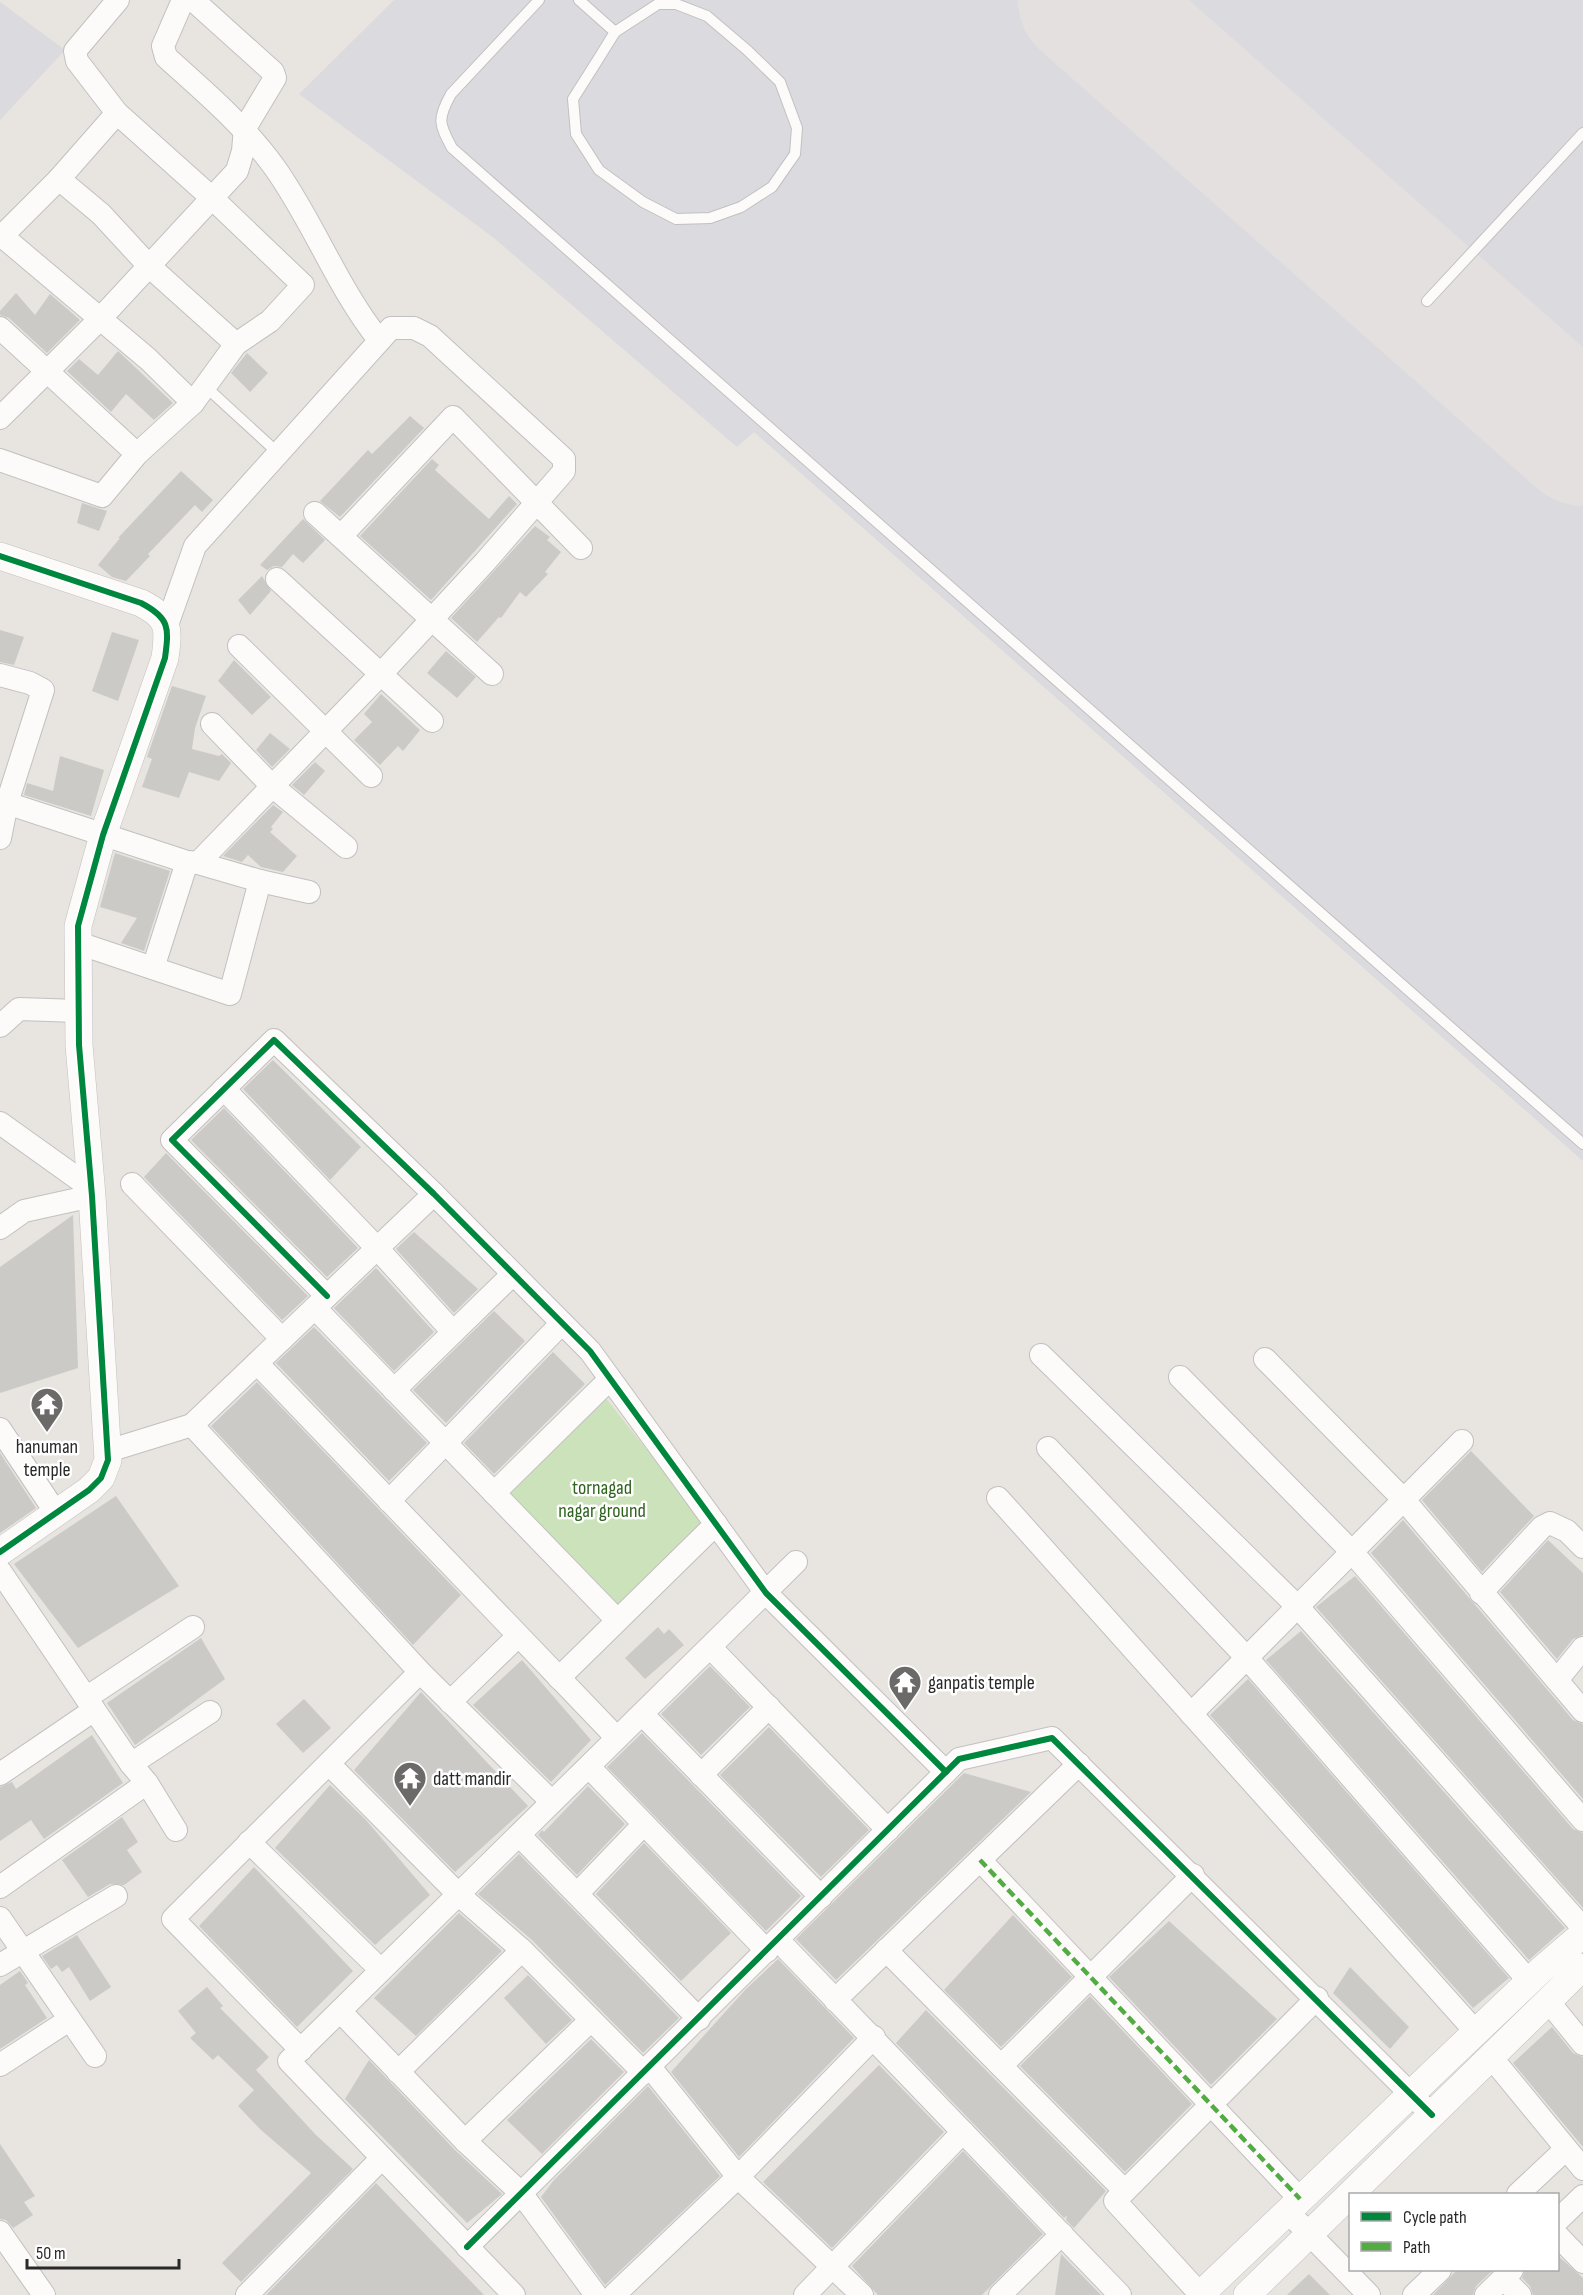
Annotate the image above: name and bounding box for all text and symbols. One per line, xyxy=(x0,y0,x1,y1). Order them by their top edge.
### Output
temple icon: hanuman temple xyxy=(29,1386,65,1433)
place label: hanuman temple xyxy=(16,1435,78,1482)
park label: tornagad nagar ground xyxy=(558,1476,646,1523)
temple icon: ganpatis temple xyxy=(887,1664,923,1711)
place label: ganpatis temple xyxy=(928,1671,1035,1695)
temple icon: datt mandir xyxy=(392,1760,428,1807)
place label: datt mandir xyxy=(433,1767,512,1791)
legend xyxy=(1349,2193,1559,2271)
text: Cycle path xyxy=(1403,2207,1467,2228)
scale bar xyxy=(27,2232,178,2270)
text: Path xyxy=(1403,2237,1431,2258)
text: 50 m xyxy=(36,2243,66,2264)

